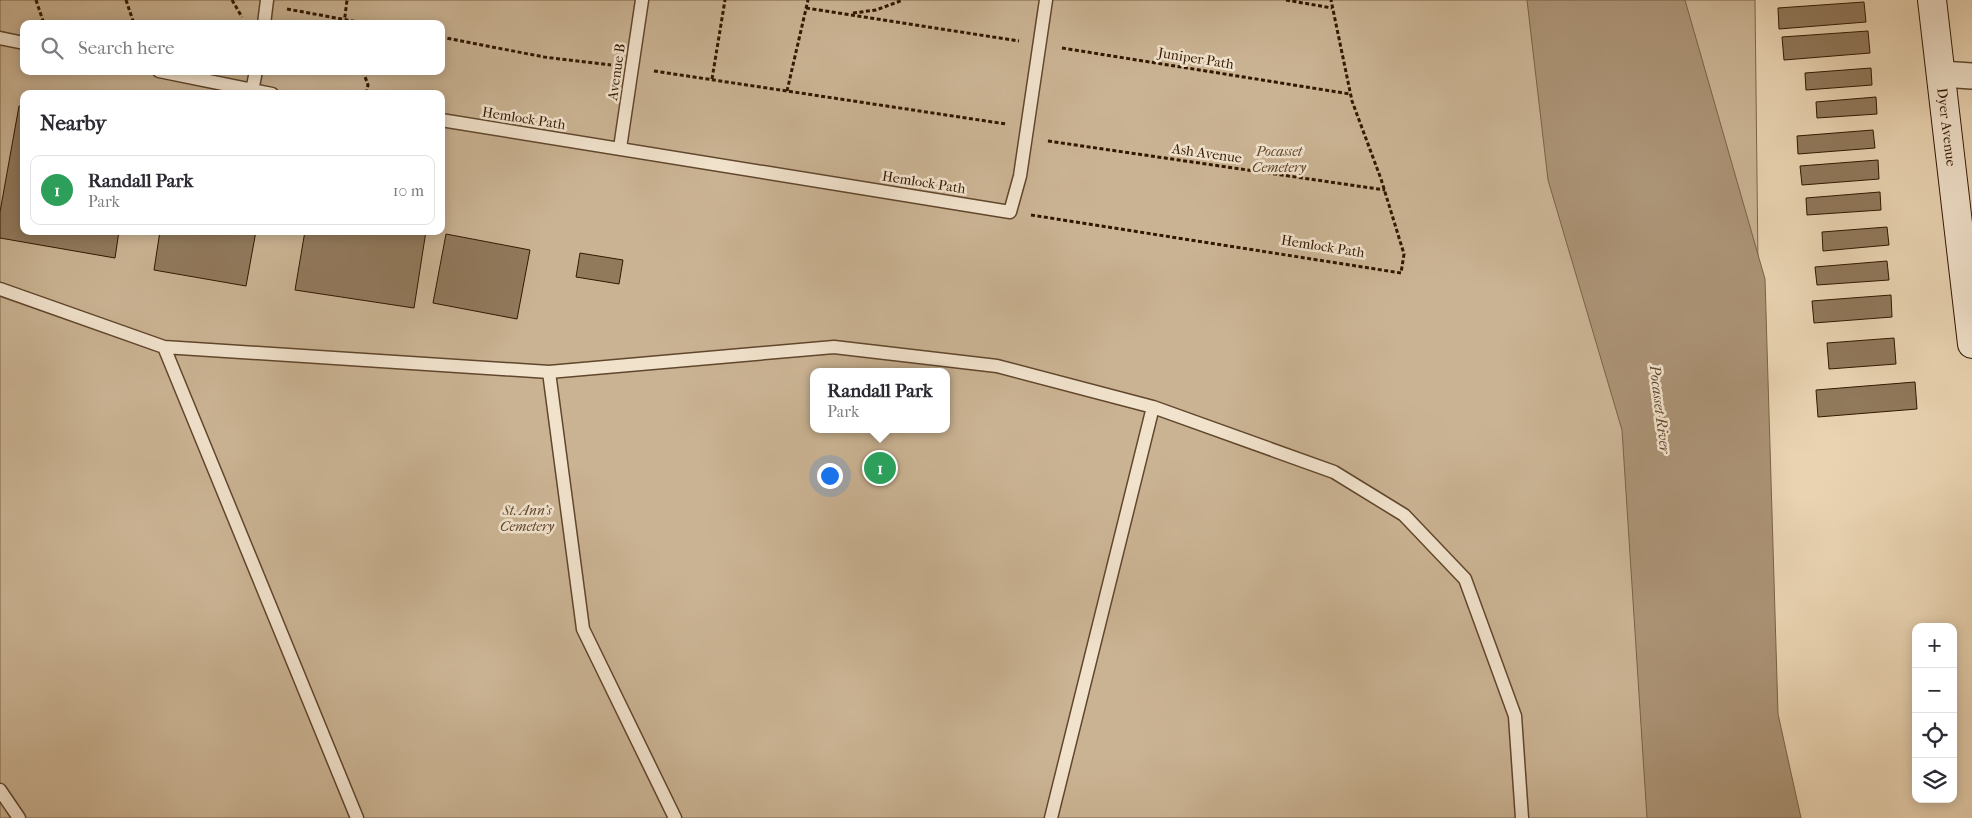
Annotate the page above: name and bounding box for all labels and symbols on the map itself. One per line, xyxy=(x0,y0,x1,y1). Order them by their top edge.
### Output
street label: Avenue B xyxy=(604,43,629,103)
street label: Juniper Path xyxy=(1156,44,1235,73)
street label: Dyer Avenue xyxy=(1933,87,1960,167)
street label: Hemlock Path xyxy=(481,104,567,134)
street label: Ash Avenue xyxy=(1170,140,1243,167)
park label: Pocasset Cemetery xyxy=(1252,143,1307,176)
street label: Hemlock Path xyxy=(881,168,967,198)
street label: Hemlock Path xyxy=(1280,232,1366,262)
water label: Pocasset River xyxy=(1646,363,1674,455)
pin: 1 xyxy=(864,449,896,487)
your location xyxy=(817,463,843,489)
park label: St. Ann's Cemetery xyxy=(500,502,555,535)

